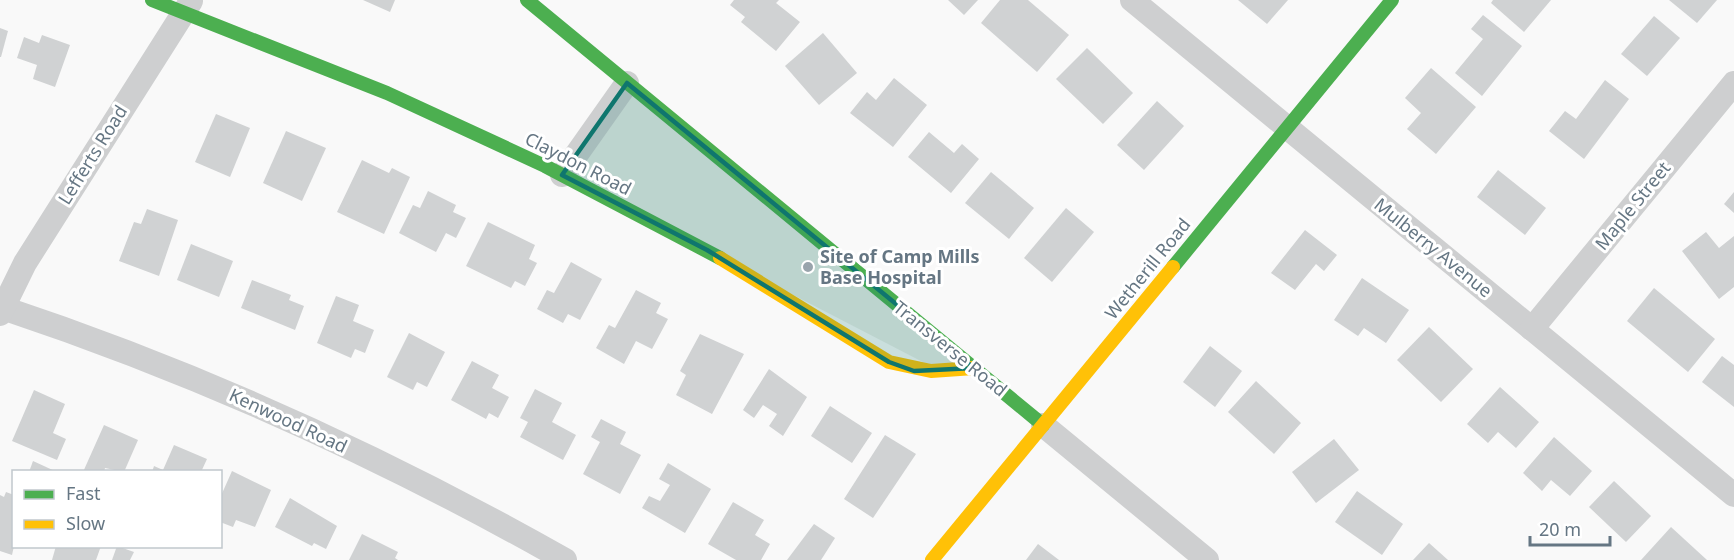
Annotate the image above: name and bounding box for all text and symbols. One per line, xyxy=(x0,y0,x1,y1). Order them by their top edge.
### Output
street label: Lefferts Road xyxy=(52,100,132,209)
street label: Claydon Road xyxy=(521,126,636,200)
street label: Maple Street xyxy=(1589,156,1676,255)
street label: Mulberry Avenue xyxy=(1370,192,1498,302)
street label: Wetherill Road xyxy=(1099,213,1195,324)
place label: Site of Camp Mills Base Hospital xyxy=(820,244,980,289)
marker: Site of Camp Mills Base Hospital xyxy=(801,260,815,274)
street label: Transverse Road xyxy=(889,295,1012,401)
street label: Kenwood Road xyxy=(226,382,351,458)
legend xyxy=(12,470,222,548)
text: Fast xyxy=(66,481,101,505)
scale bar xyxy=(1530,509,1610,547)
text: Slow xyxy=(66,511,105,535)
text: 20 m xyxy=(1539,517,1581,541)

